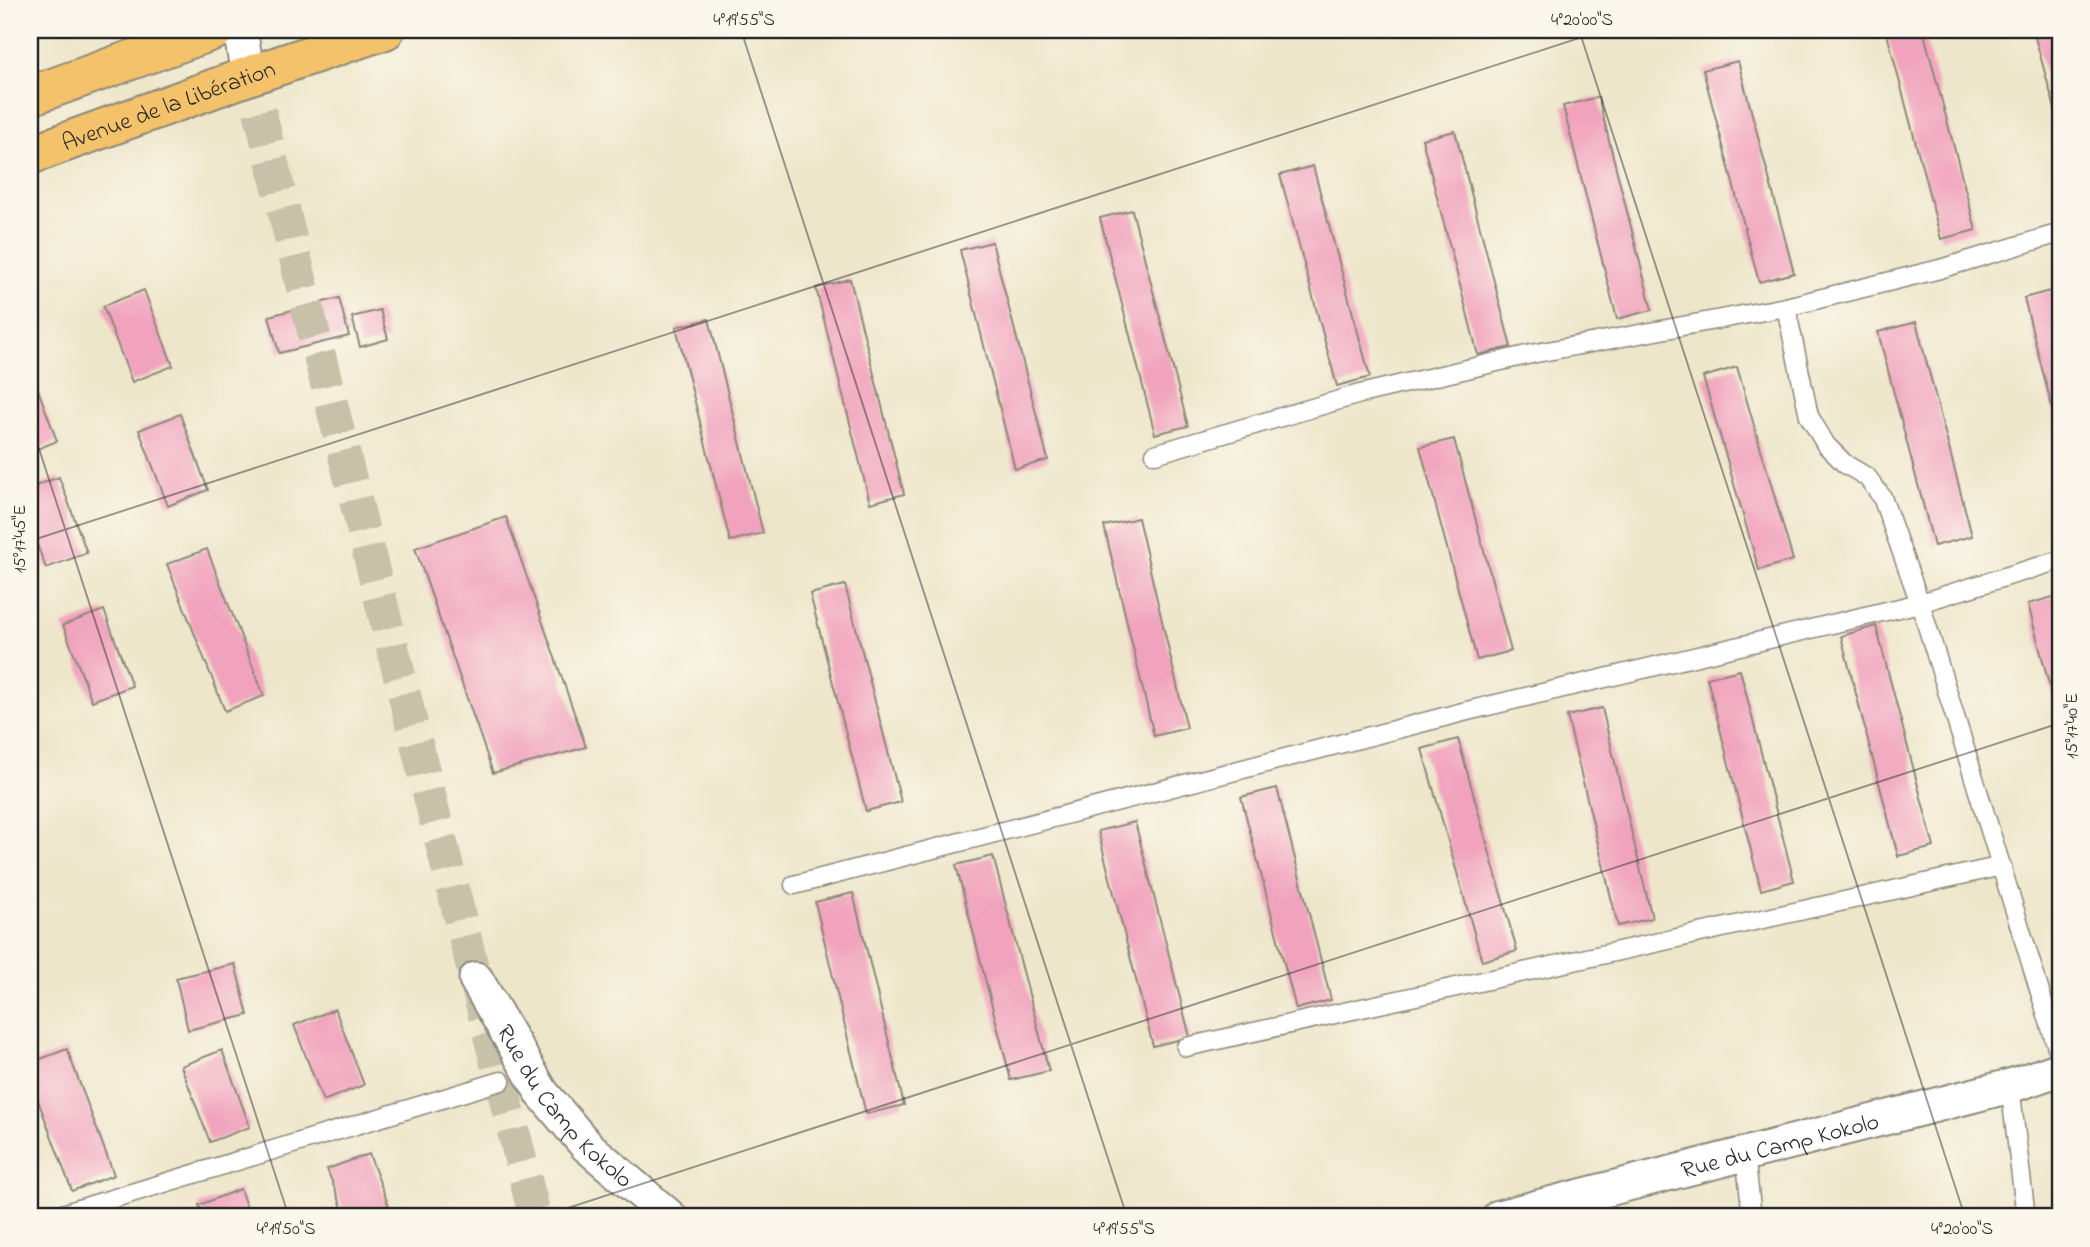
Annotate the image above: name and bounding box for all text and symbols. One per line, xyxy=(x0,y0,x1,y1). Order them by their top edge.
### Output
text: 4°19'55"S xyxy=(713,8,775,34)
text: 4°20'00"S xyxy=(1551,8,1613,34)
street label: Avenue de la Libération xyxy=(57,53,281,162)
text: 15°17'45"E xyxy=(8,505,34,573)
text: 15°17'40"E xyxy=(2060,693,2086,759)
street label: Rue du Camp Kokolo xyxy=(486,1019,639,1198)
street label: Rue du Camp Kokolo xyxy=(1678,1105,1883,1190)
text: 4°19'50"S xyxy=(256,1217,316,1243)
text: 4°19'55"S xyxy=(1093,1217,1155,1243)
text: 4°20'00"S xyxy=(1931,1217,1993,1243)

